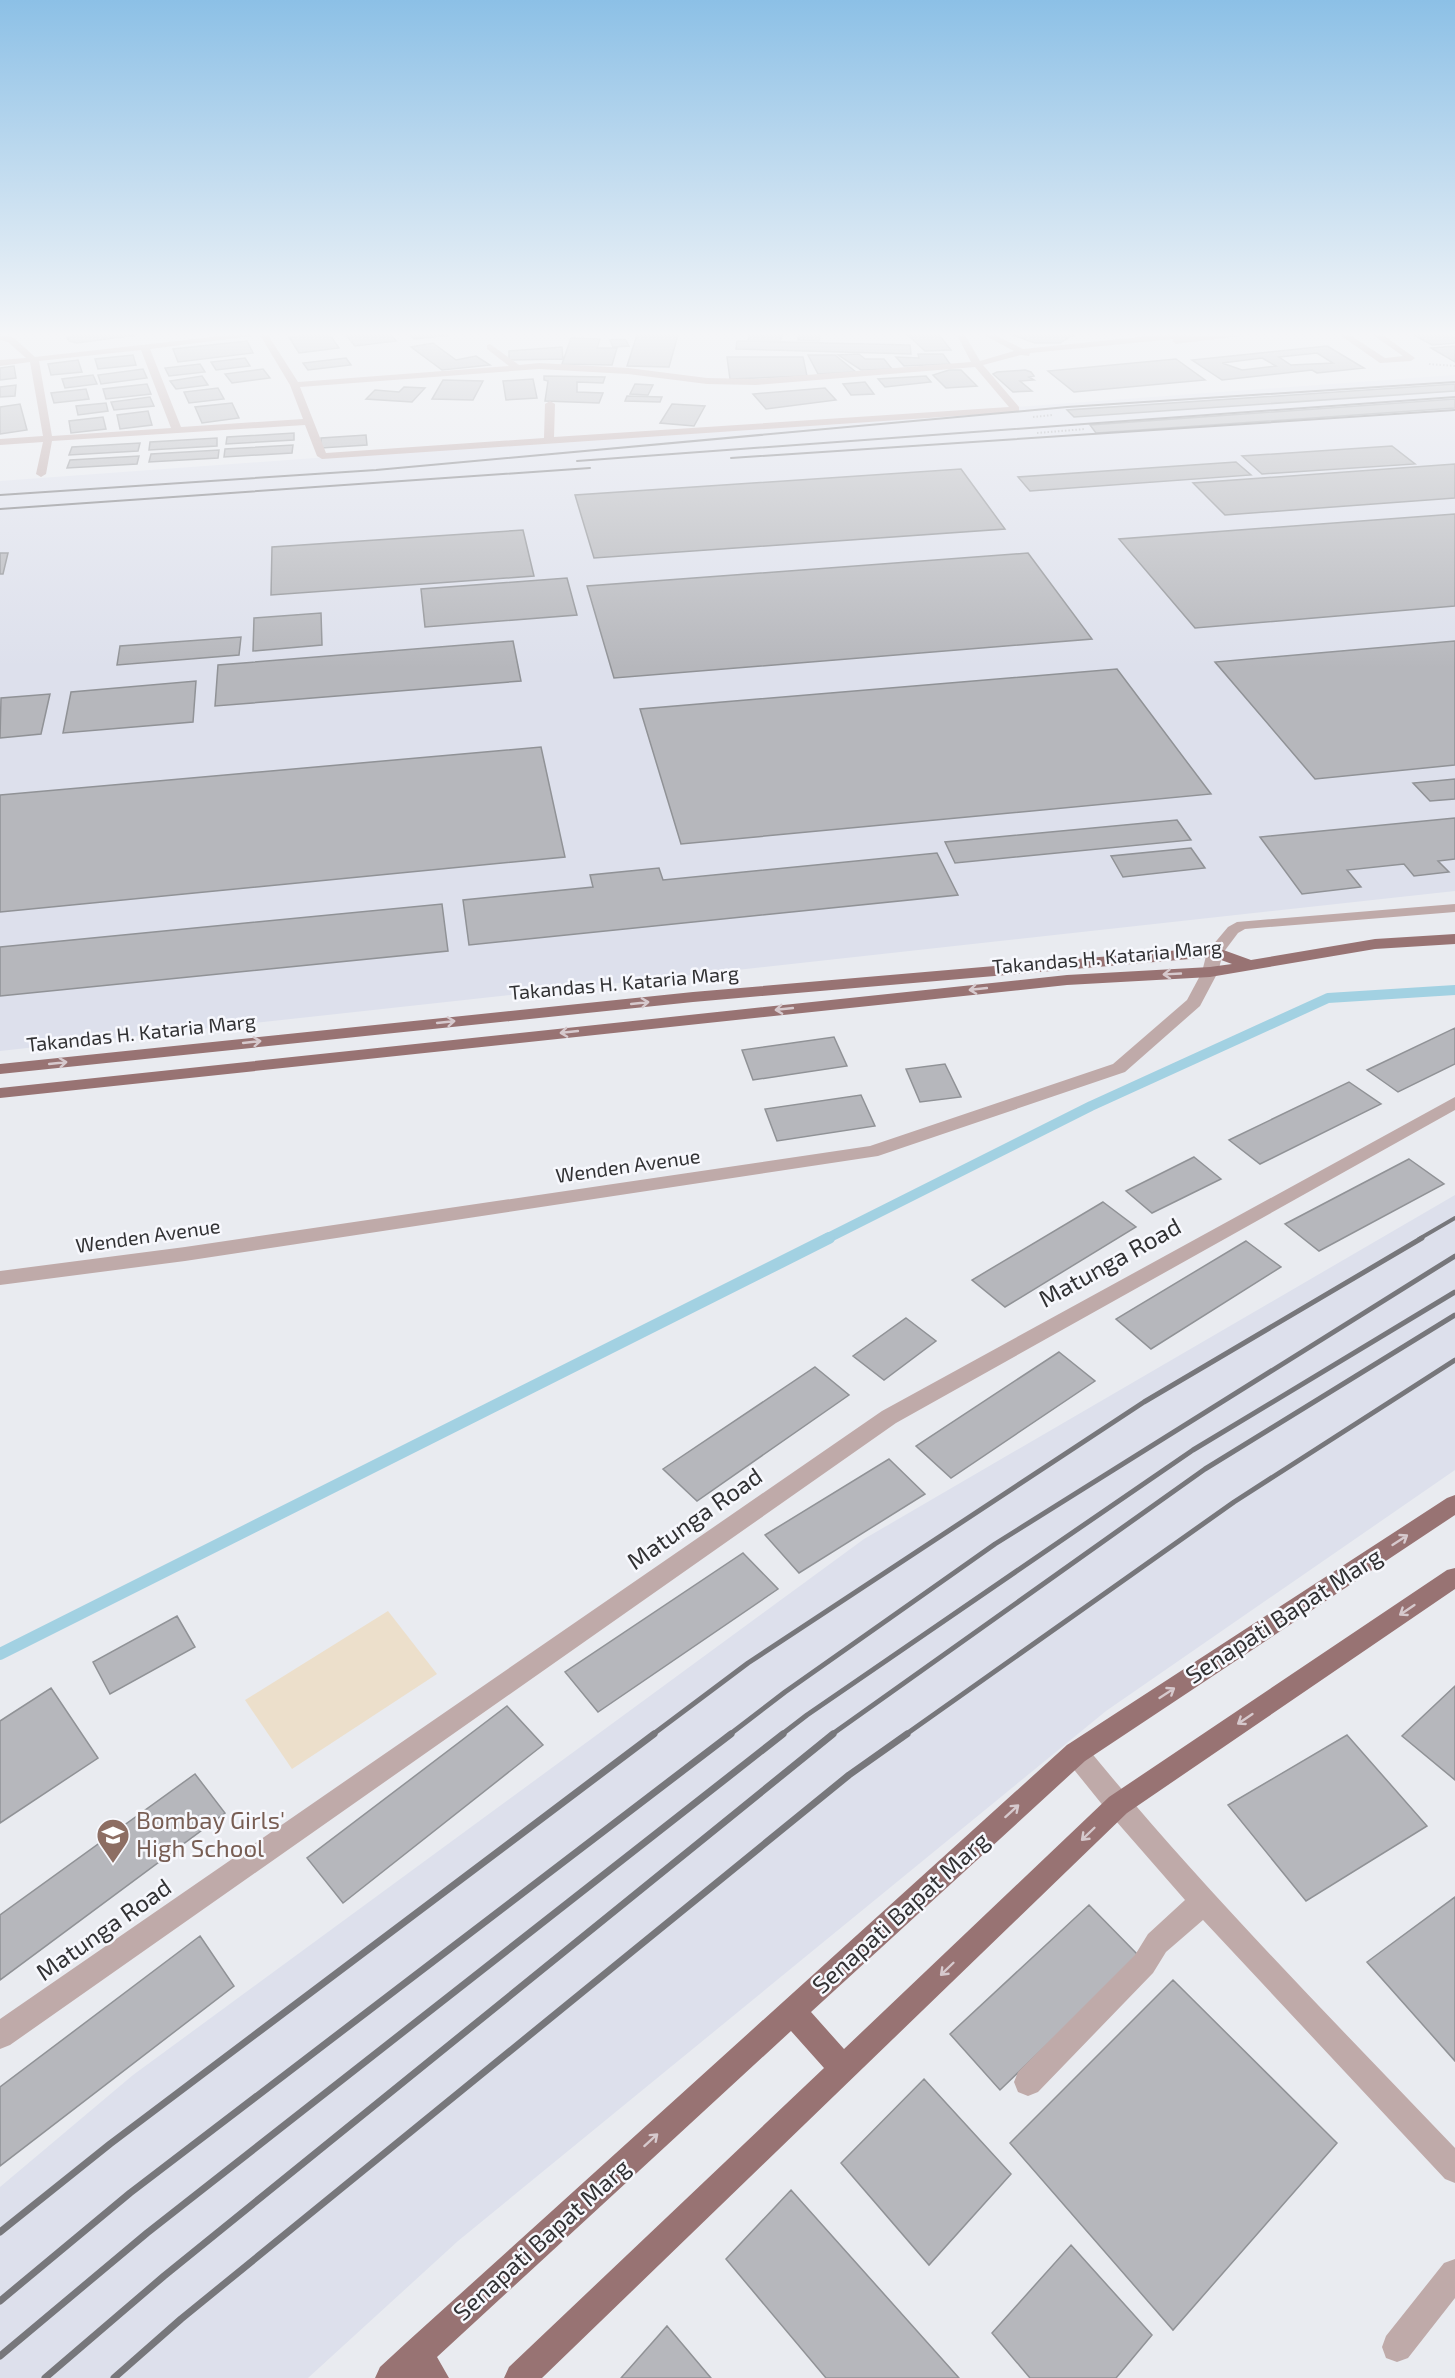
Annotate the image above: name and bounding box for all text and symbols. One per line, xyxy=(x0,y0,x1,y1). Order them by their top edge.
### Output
street label: Takandas H. Kataria Marg xyxy=(991,934,1223,978)
street label: Takandas H. Kataria Marg xyxy=(508,960,740,1004)
one-way arrow xyxy=(1163,969,1183,980)
one-way arrow xyxy=(968,984,988,995)
one-way arrow xyxy=(630,997,650,1008)
one-way arrow xyxy=(774,1004,794,1015)
street label: Takandas H. Kataria Marg xyxy=(25,1008,257,1056)
one-way arrow xyxy=(436,1016,455,1027)
one-way arrow xyxy=(560,1027,580,1038)
one-way arrow xyxy=(242,1036,262,1047)
one-way arrow xyxy=(48,1057,68,1068)
street label: Wenden Avenue xyxy=(554,1143,702,1187)
street label: Matunga Road xyxy=(1033,1211,1185,1313)
street label: Wenden Avenue xyxy=(74,1213,222,1257)
street label: Matunga Road xyxy=(621,1461,767,1575)
one-way arrow xyxy=(1391,1533,1408,1545)
street label: Senapati Bapat Marg xyxy=(1180,1541,1387,1689)
one-way arrow xyxy=(1399,1604,1415,1616)
one-way arrow xyxy=(1158,1687,1175,1699)
one-way arrow xyxy=(1238,1713,1254,1725)
one-way arrow xyxy=(1005,1804,1020,1818)
place label: Bombay Girls' High School xyxy=(136,1805,285,1862)
school or university icon: Bombay Girls' High School xyxy=(95,1817,131,1864)
street label: Senapati Bapat Marg xyxy=(806,1825,994,1999)
one-way arrow xyxy=(1081,1827,1096,1841)
street label: Matunga Road xyxy=(30,1872,176,1986)
one-way arrow xyxy=(940,1962,955,1976)
one-way arrow xyxy=(643,2134,658,2148)
street label: Senapati Bapat Marg xyxy=(447,2152,635,2326)

